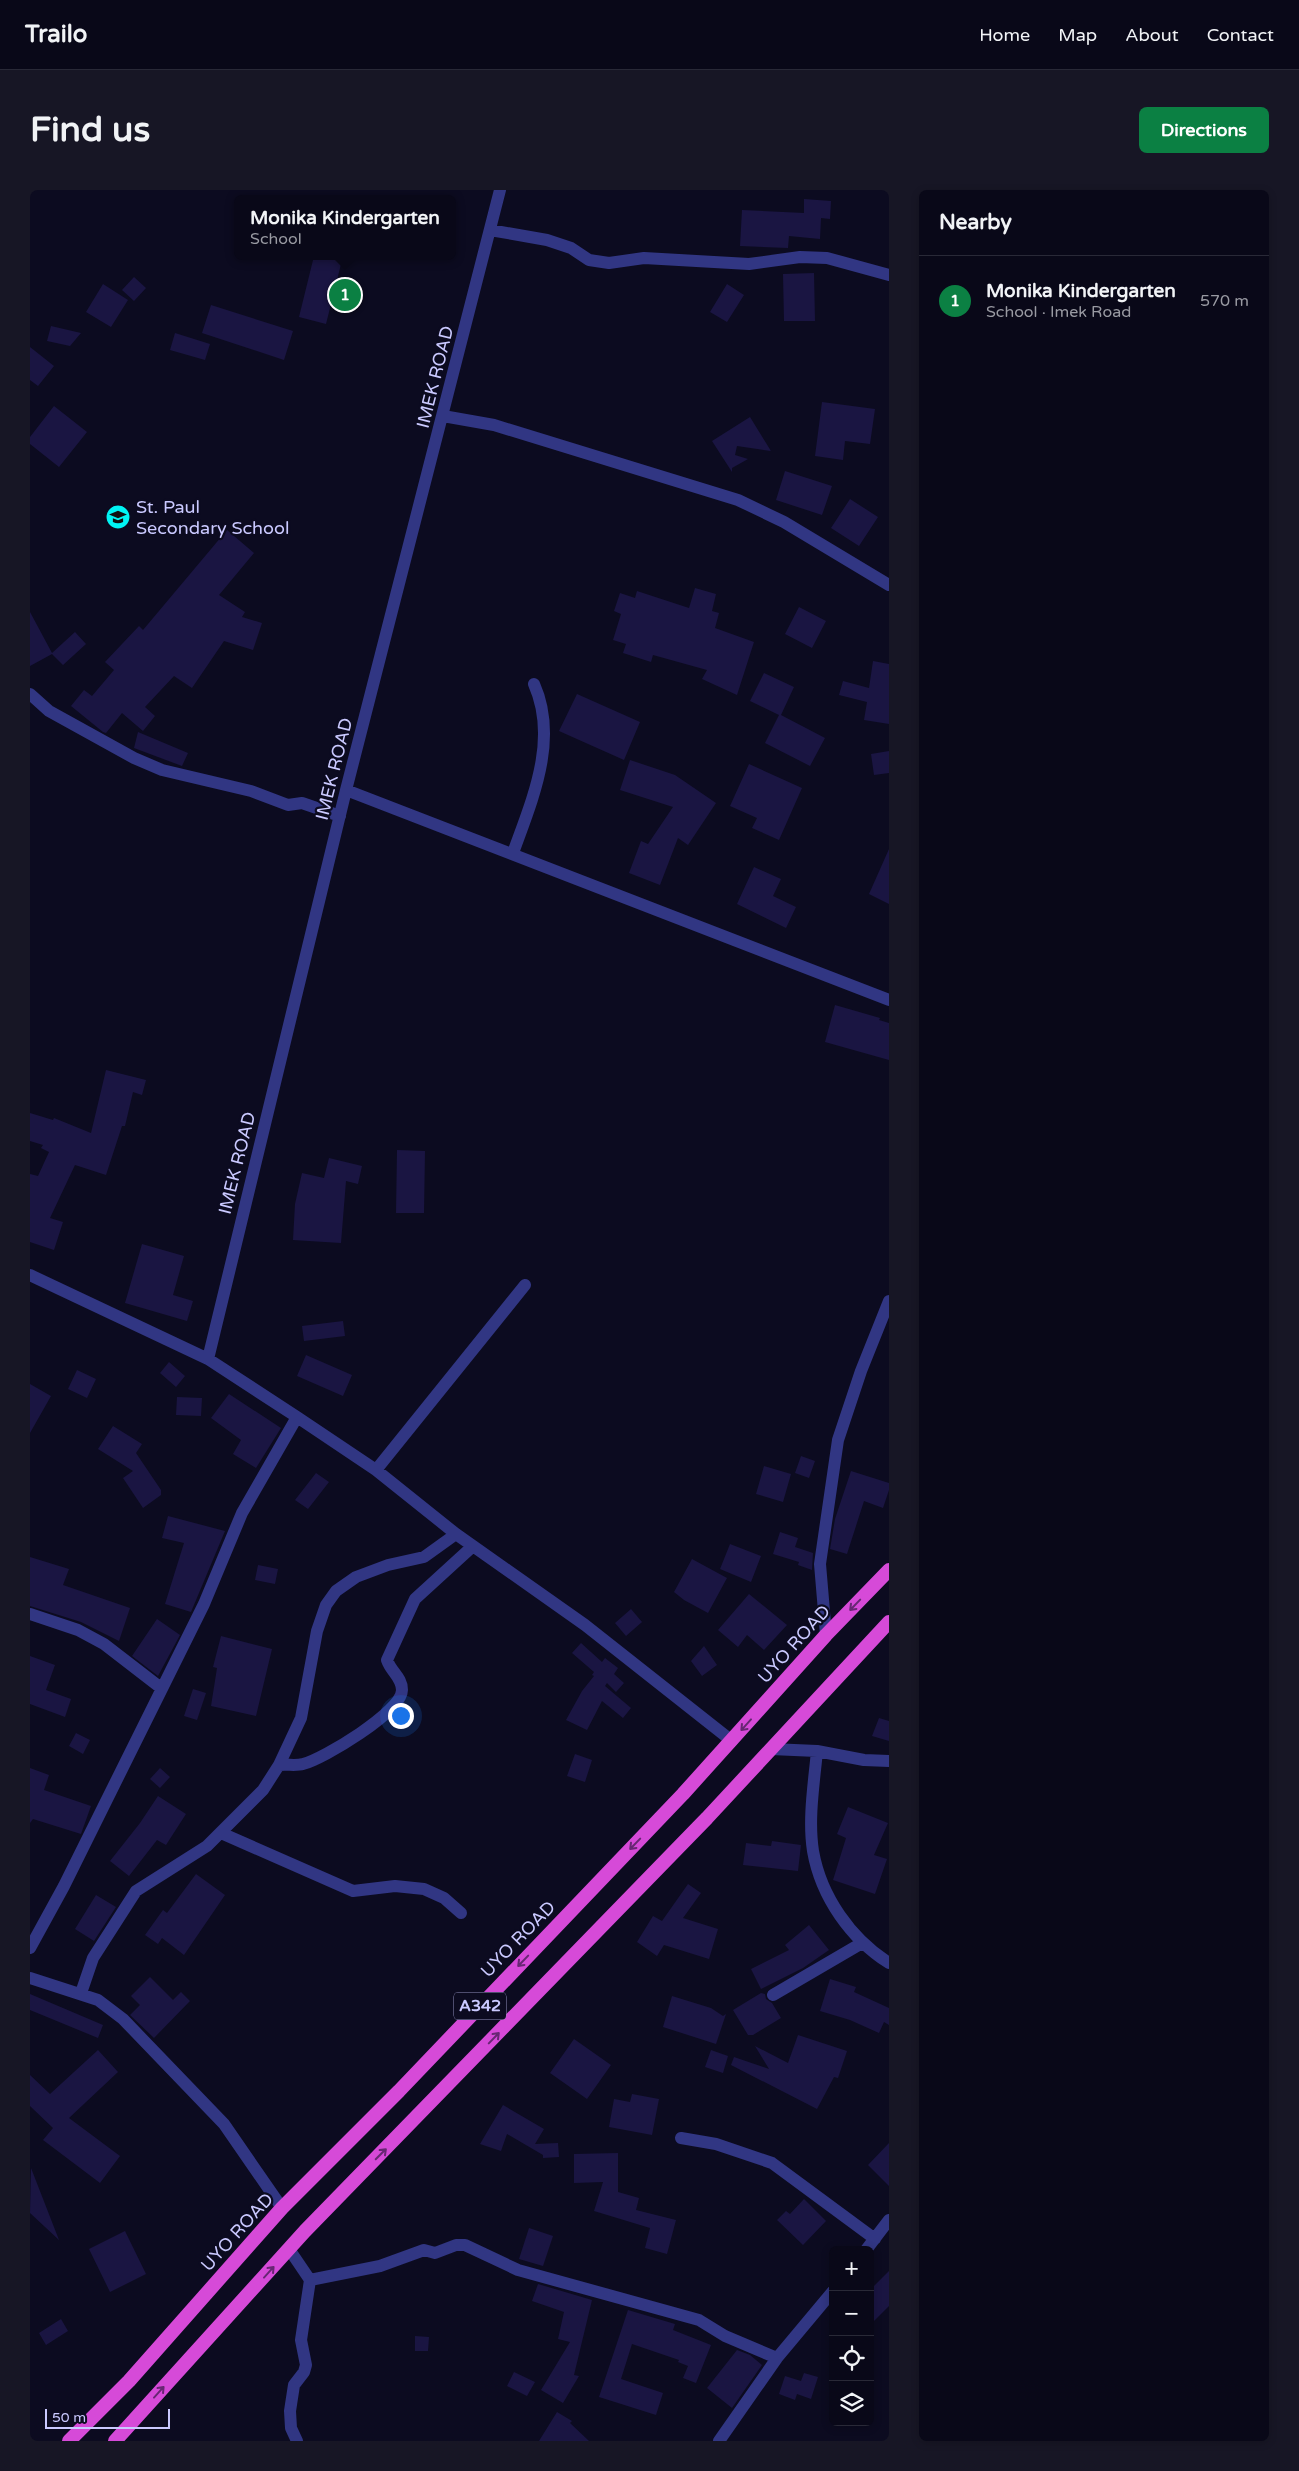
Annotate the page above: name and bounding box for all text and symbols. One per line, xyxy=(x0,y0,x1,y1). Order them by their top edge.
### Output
text: Trailo xyxy=(25,20,87,49)
text: Home xyxy=(979,24,1030,46)
text: Map xyxy=(1058,24,1097,46)
text: About xyxy=(1125,24,1179,46)
text: Contact xyxy=(1207,24,1274,46)
button: Directions xyxy=(1139,107,1269,153)
text: Find us xyxy=(30,109,150,151)
popup xyxy=(234,195,456,260)
text: Monika Kindergarten xyxy=(250,207,440,229)
text: Nearby xyxy=(939,210,1012,235)
text: School xyxy=(250,229,302,249)
pin: 1 xyxy=(329,276,361,314)
text: Monika Kindergarten xyxy=(986,280,1176,302)
text: 1 xyxy=(950,291,960,311)
text: 570 m xyxy=(1200,291,1249,311)
text: School · Imek Road xyxy=(986,302,1131,322)
street label: IMEK ROAD xyxy=(412,323,458,431)
place label: St. Paul Secondary School xyxy=(136,496,289,539)
school or university icon: St. Paul Secondary School xyxy=(105,504,131,530)
street label: IMEK ROAD xyxy=(311,715,357,823)
street label: IMEK ROAD xyxy=(214,1109,260,1217)
one-way arrow xyxy=(849,1599,861,1611)
street label: UYO ROAD xyxy=(753,1600,835,1688)
your location xyxy=(388,1703,414,1729)
one-way arrow xyxy=(740,1719,752,1732)
one-way arrow xyxy=(629,1838,641,1851)
street label: UYO ROAD xyxy=(476,1896,560,1982)
one-way arrow xyxy=(517,1955,529,1968)
road number: A342 xyxy=(454,1992,506,2020)
one-way arrow xyxy=(488,2032,500,2044)
one-way arrow xyxy=(375,2148,387,2161)
street label: UYO ROAD xyxy=(196,2188,278,2276)
map controls xyxy=(829,2246,874,2426)
button: + xyxy=(829,2246,874,2291)
one-way arrow xyxy=(263,2265,274,2278)
button: − xyxy=(829,2291,874,2336)
button: locate xyxy=(829,2336,874,2381)
button: layers xyxy=(829,2381,874,2426)
one-way arrow xyxy=(154,2385,165,2398)
scale bar xyxy=(45,2406,170,2429)
text: 50 m xyxy=(52,2409,86,2426)

